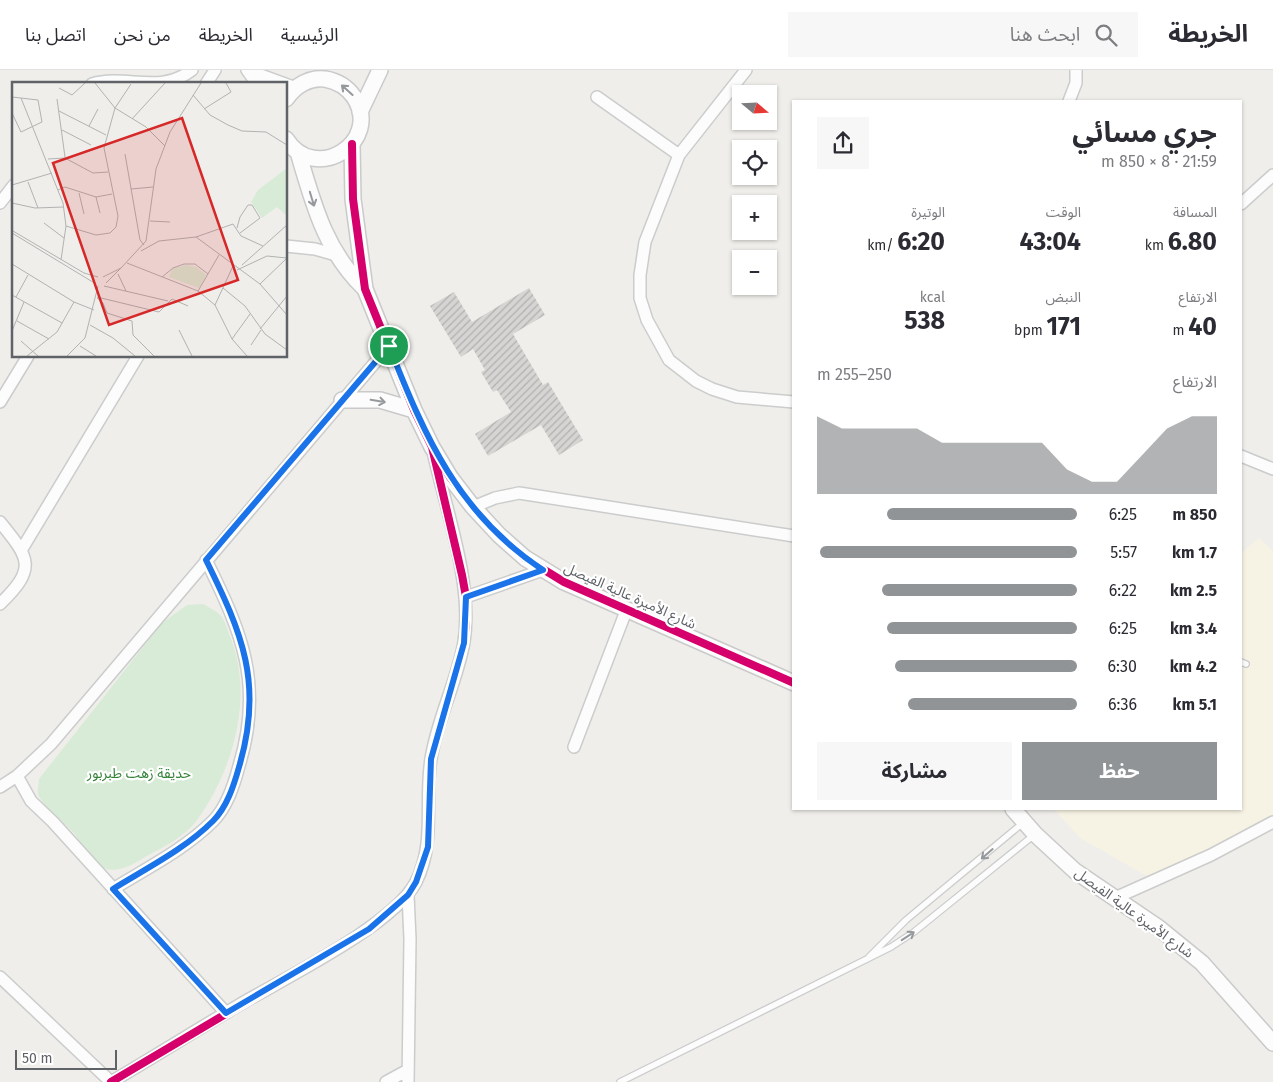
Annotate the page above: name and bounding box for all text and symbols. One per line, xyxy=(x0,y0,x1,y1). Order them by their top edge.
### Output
search box xyxy=(788,12,1138,57)
text: الخريطة xyxy=(1168,20,1248,48)
icon: search xyxy=(1092,21,1120,49)
text: ابحث هنا xyxy=(1010,23,1080,46)
text: اتصل بنا xyxy=(25,24,86,46)
text: من نحن xyxy=(114,24,171,46)
text: الخريطة xyxy=(199,24,253,46)
text: الرئيسية xyxy=(281,24,339,46)
inset map xyxy=(12,82,288,358)
one-way arrow xyxy=(340,84,353,96)
north arrow xyxy=(732,85,778,130)
map controls xyxy=(732,85,777,295)
text: جري مسائي xyxy=(1072,116,1217,149)
button: share xyxy=(817,117,869,169)
button: locate xyxy=(732,140,777,185)
text: 21:59 · 8 × 850 m xyxy=(1101,152,1217,171)
one-way arrow xyxy=(308,190,318,206)
button: + xyxy=(732,195,777,240)
text: الوتيرة xyxy=(911,204,945,221)
text: الوقت xyxy=(1046,204,1081,221)
text: المسافة xyxy=(1173,204,1217,221)
text: 6:20 xyxy=(897,227,945,257)
text: 43:04 xyxy=(1020,227,1081,257)
text: 6.80 xyxy=(1168,227,1217,257)
text: /km xyxy=(867,237,897,254)
text: km xyxy=(1145,237,1168,254)
button: − xyxy=(732,250,777,295)
text: kcal xyxy=(920,289,945,306)
text: النبض xyxy=(1045,289,1081,306)
text: الارتفاع xyxy=(1179,289,1217,306)
text: 538 xyxy=(904,306,945,336)
text: 171 xyxy=(1046,312,1081,342)
text: 40 xyxy=(1188,312,1217,342)
text: bpm xyxy=(1014,322,1046,339)
text: m xyxy=(1173,322,1188,339)
pin xyxy=(368,325,410,367)
icon: arrive xyxy=(375,332,403,360)
text: 250–255 m xyxy=(817,365,892,384)
text: الارتفاع xyxy=(1173,372,1217,391)
one-way arrow xyxy=(370,396,386,406)
text: 6:25 xyxy=(1109,505,1137,524)
text: 850 m xyxy=(1172,505,1217,524)
text: 5:57 xyxy=(1110,543,1137,562)
text: 1.7 km xyxy=(1172,543,1217,562)
street label: شارع الأميرة عالية الفيصل xyxy=(561,559,699,635)
text: 6:22 xyxy=(1109,581,1137,600)
text: 2.5 km xyxy=(1170,581,1217,600)
text: 6:25 xyxy=(1109,619,1137,638)
text: 3.4 km xyxy=(1170,619,1217,638)
text: 6:30 xyxy=(1108,657,1137,676)
text: 4.2 km xyxy=(1170,657,1217,676)
text: 6:36 xyxy=(1108,695,1137,714)
text: 5.1 km xyxy=(1173,695,1217,714)
button: مشاركة xyxy=(817,742,1012,800)
button: حفظ xyxy=(1022,742,1217,800)
park label: حديقة زهت طبربور xyxy=(86,765,191,782)
one-way arrow xyxy=(980,848,993,859)
street label: شارع الأميرة عالية الفيصل xyxy=(1070,864,1197,963)
one-way arrow xyxy=(900,931,914,941)
scale bar xyxy=(15,1047,118,1070)
text: 50 m xyxy=(22,1050,53,1067)

